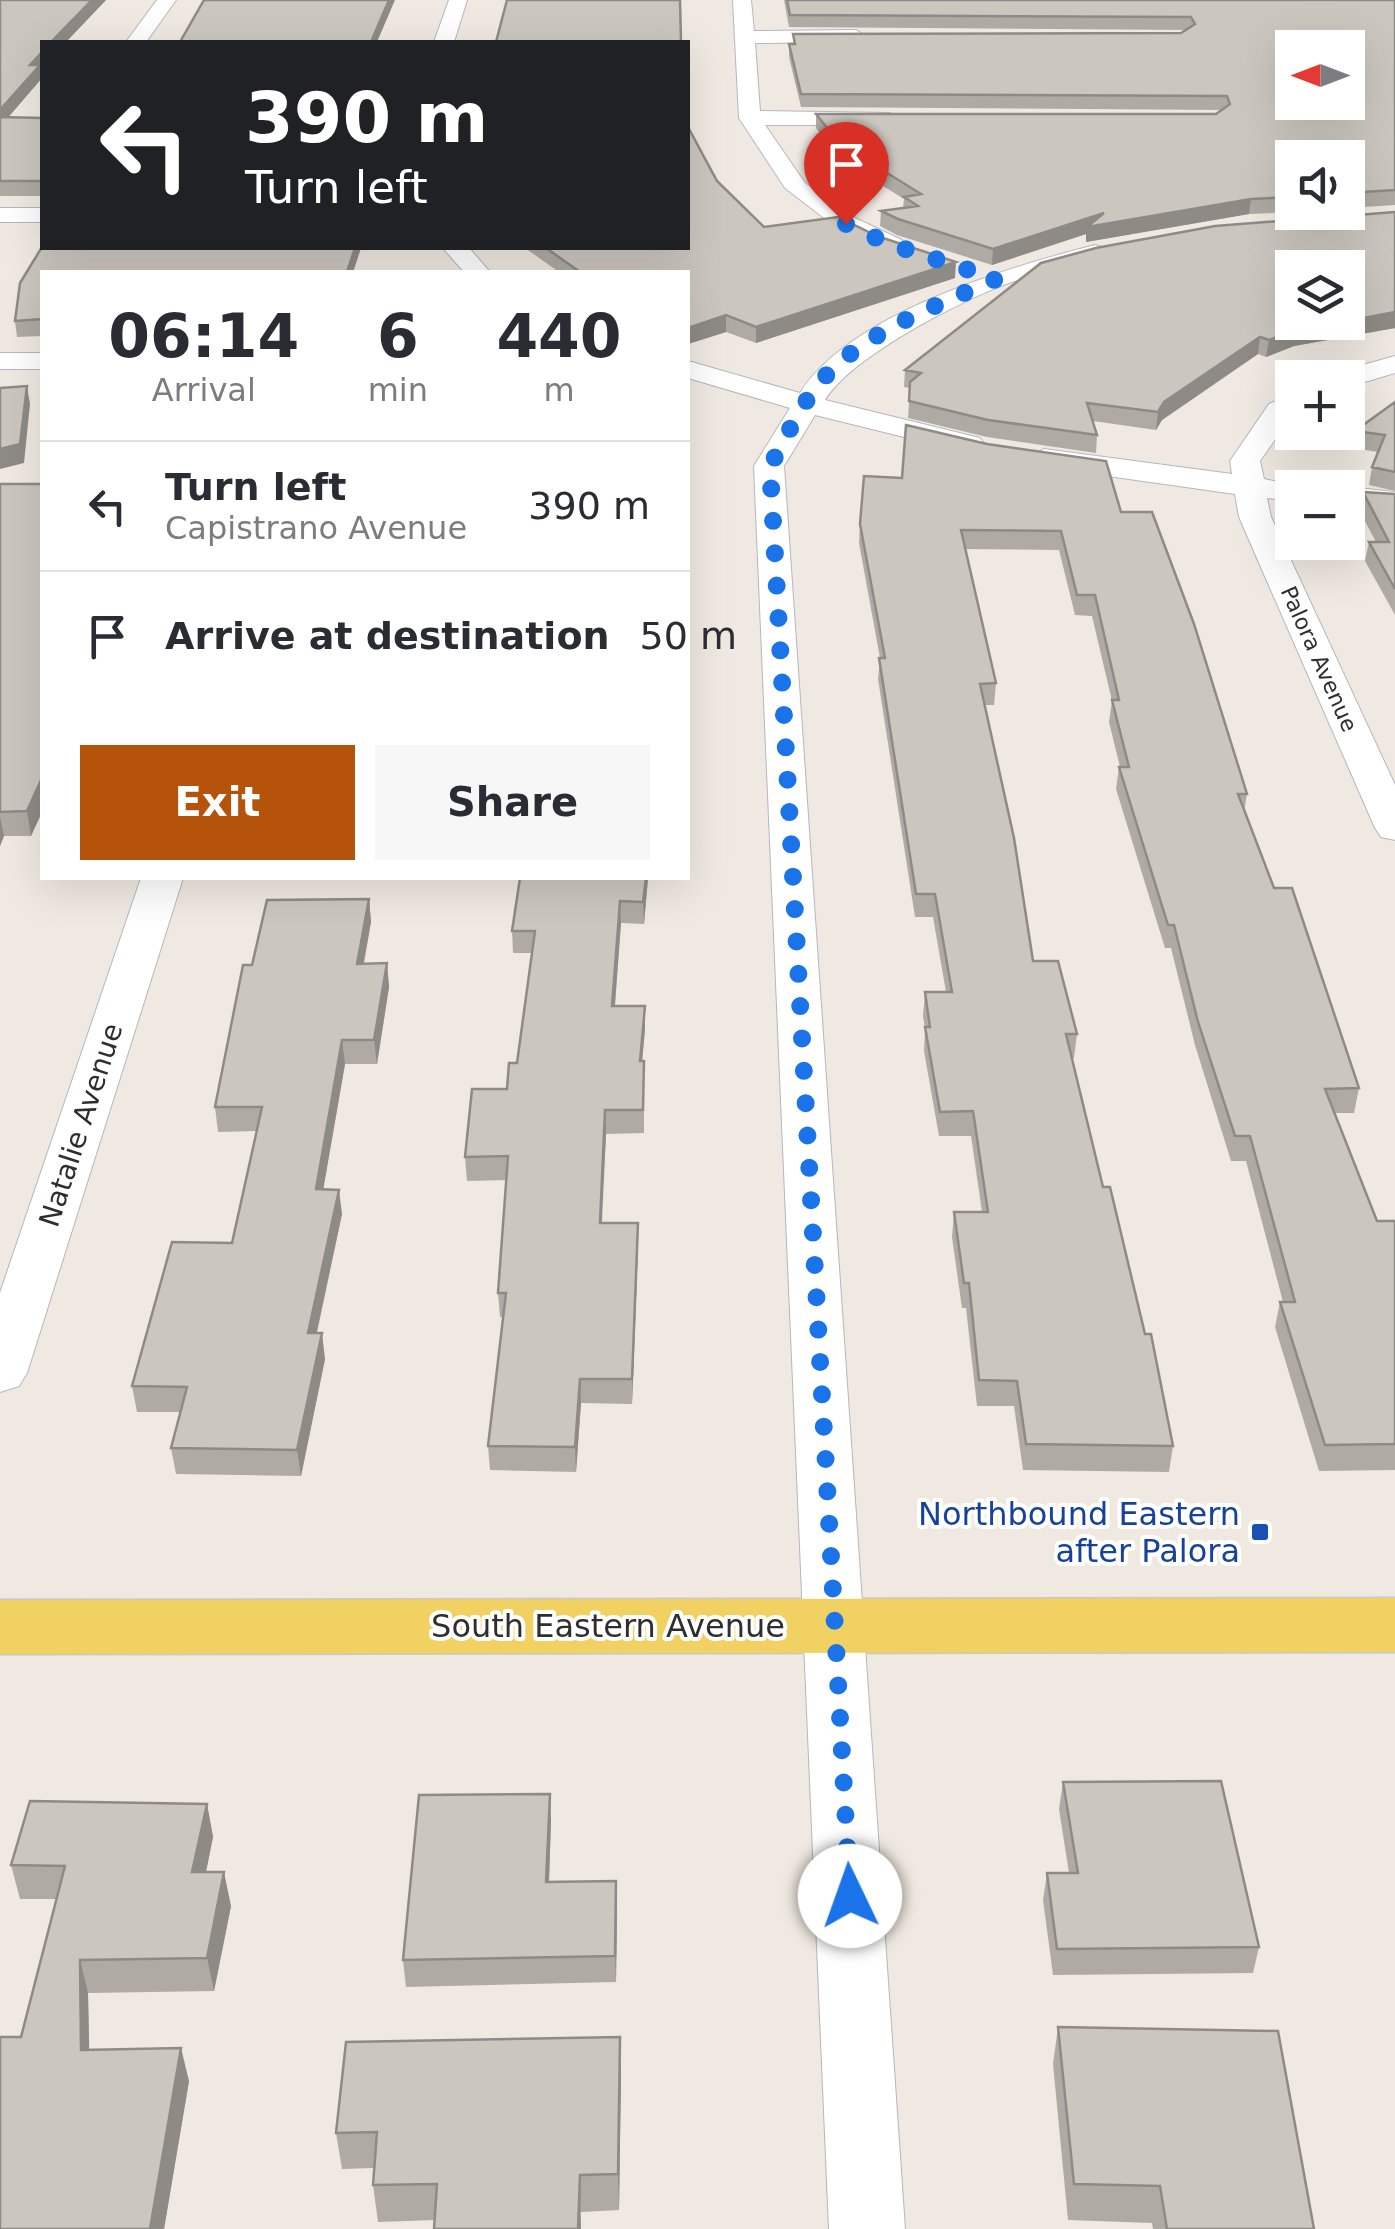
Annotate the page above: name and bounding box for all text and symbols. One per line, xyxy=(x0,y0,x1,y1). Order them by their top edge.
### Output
north arrow xyxy=(1275,30,1365,120)
map controls xyxy=(1275,30,1365,560)
text: 390 m xyxy=(245,77,488,159)
icon: left xyxy=(80,80,210,210)
pin xyxy=(804,122,889,225)
icon: arrive xyxy=(819,137,874,192)
button: sound xyxy=(1275,140,1365,230)
text: Turn left xyxy=(245,161,428,214)
button: layers xyxy=(1275,250,1365,340)
text: 06:14 xyxy=(108,301,299,371)
text: 6 xyxy=(377,301,419,371)
text: 440 xyxy=(496,301,622,371)
button: + xyxy=(1275,360,1365,450)
text: Arrival xyxy=(152,371,256,409)
text: min xyxy=(368,371,428,409)
text: m xyxy=(543,371,575,409)
text: Turn left xyxy=(165,465,346,509)
button: − xyxy=(1275,470,1365,560)
icon: left xyxy=(80,479,135,534)
text: 390 m xyxy=(528,484,650,528)
text: Capistrano Avenue xyxy=(165,509,467,547)
street label: Palora Avenue xyxy=(1276,582,1362,736)
icon: arrive xyxy=(80,609,135,664)
text: Arrive at destination xyxy=(165,614,610,658)
text: 50 m xyxy=(640,614,737,658)
button: Exit xyxy=(80,745,355,860)
button: Share xyxy=(375,745,650,860)
street label: Natalie Avenue xyxy=(33,1019,129,1231)
place label: Northbound Eastern after Palora xyxy=(918,1495,1240,1570)
marker: Northbound Eastern after Palora xyxy=(1249,1521,1271,1543)
street label: South Eastern Avenue xyxy=(431,1607,785,1645)
position arrow xyxy=(798,1844,902,1948)

